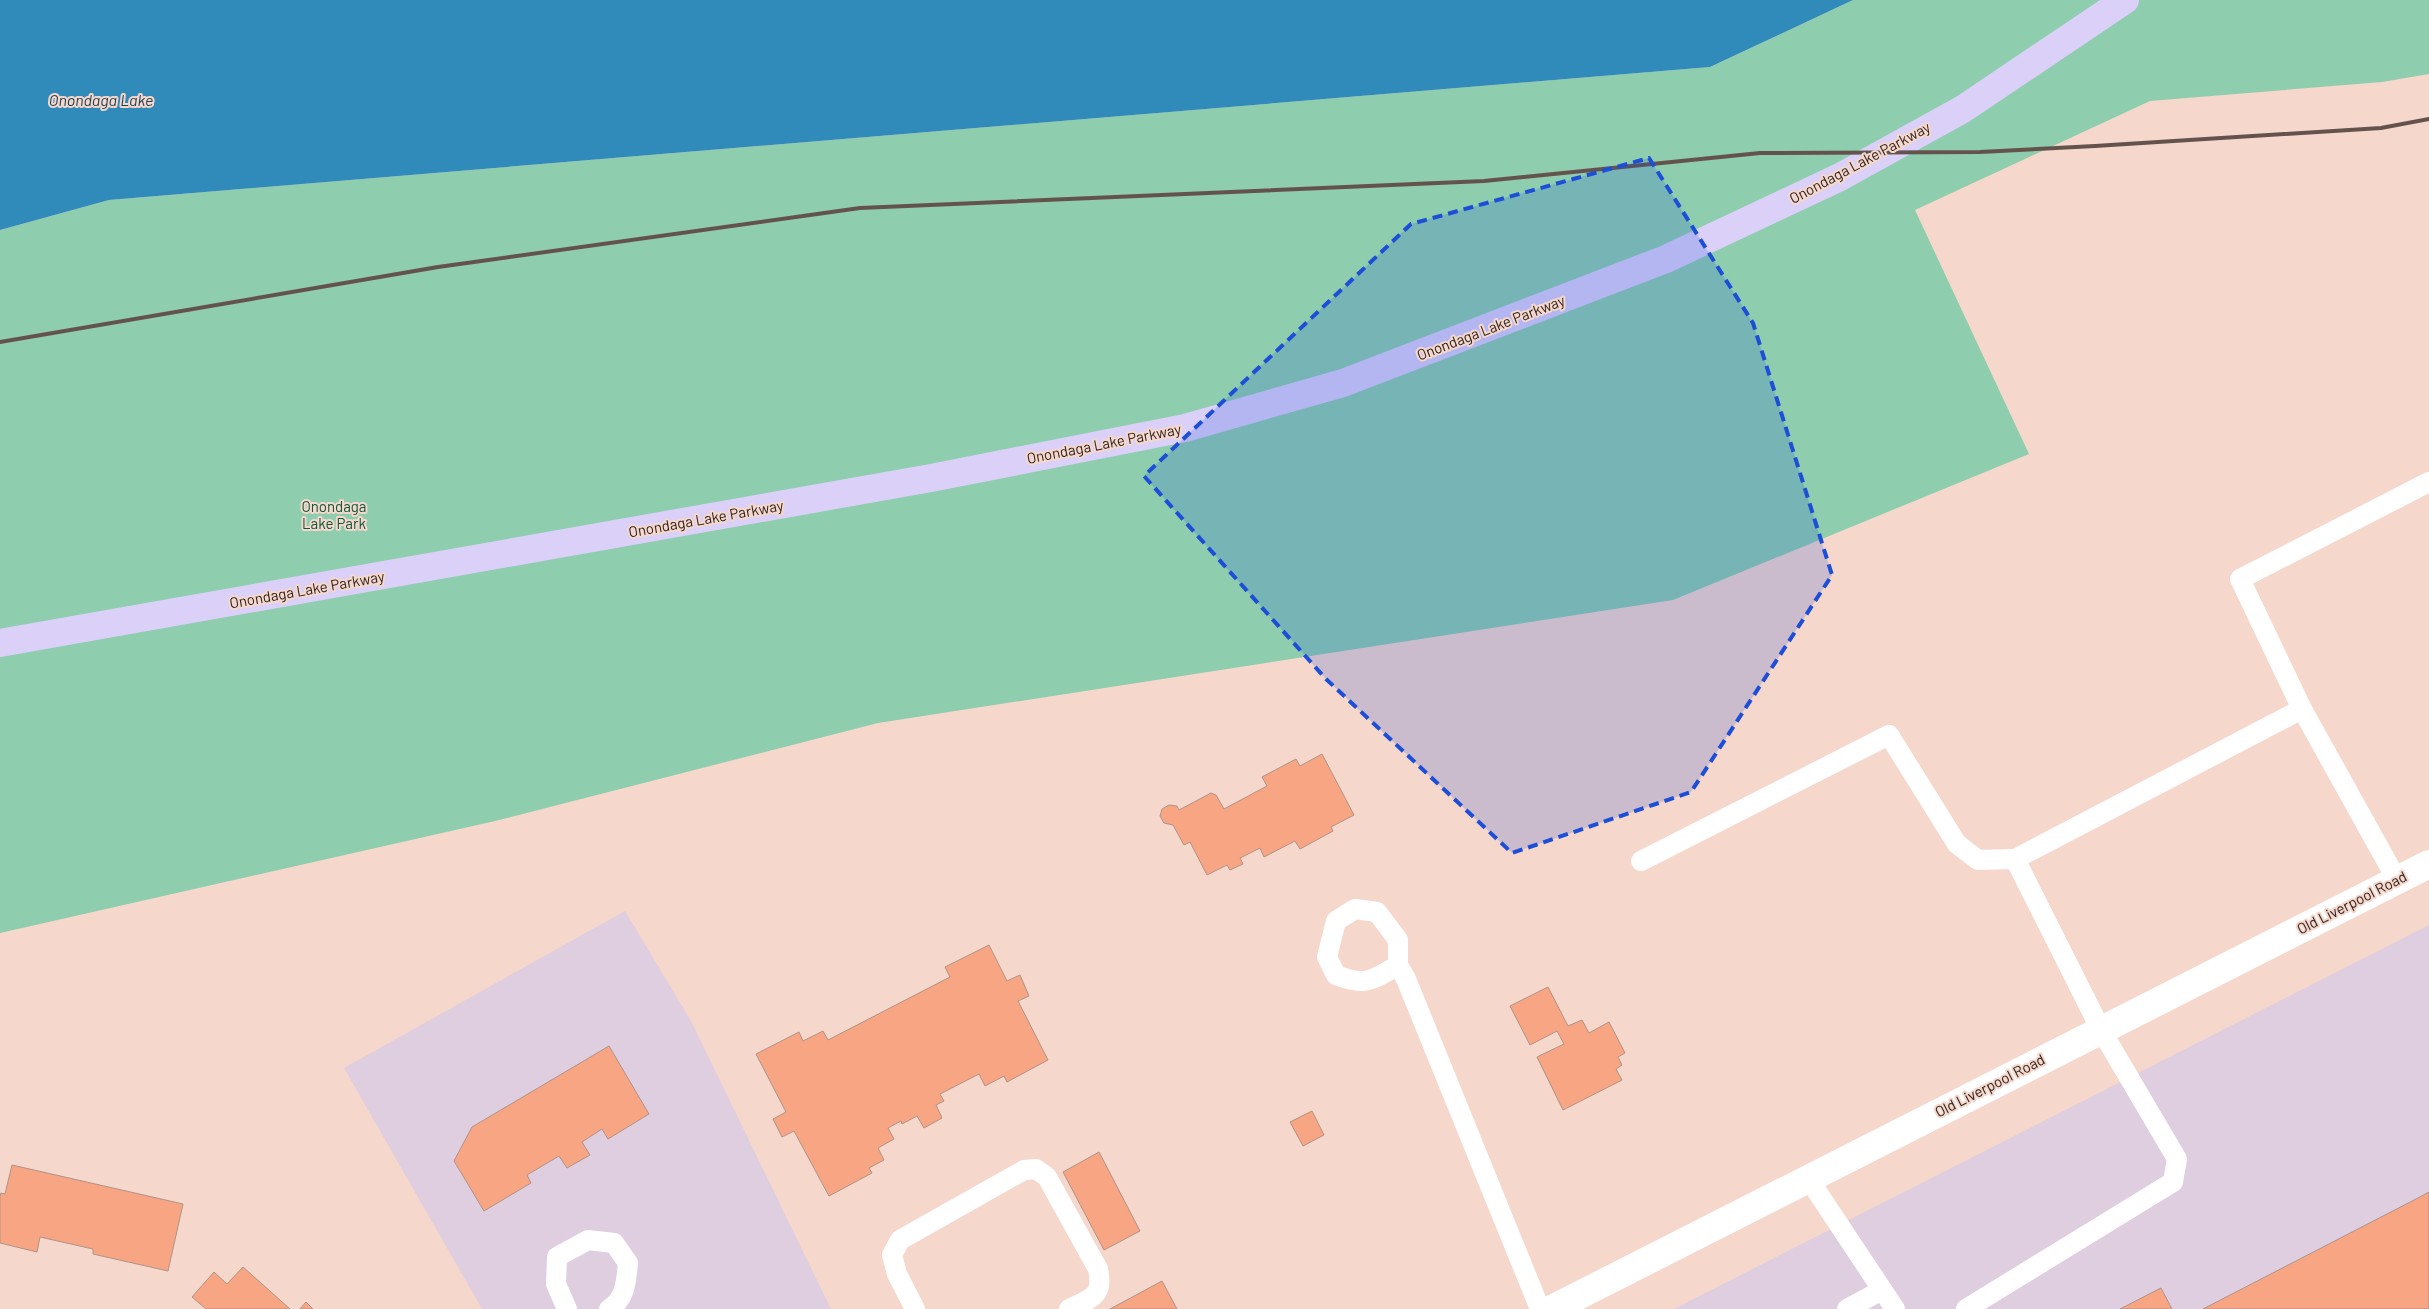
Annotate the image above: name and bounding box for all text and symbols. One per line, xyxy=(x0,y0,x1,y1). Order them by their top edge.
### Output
water label: Onondaga Lake xyxy=(49,90,153,109)
street label: Onondaga Lake Parkway xyxy=(1786,117,1933,207)
street label: Onondaga Lake Parkway xyxy=(1414,290,1567,364)
street label: Onondaga Lake Parkway xyxy=(1025,419,1183,467)
street label: Onondaga Lake Parkway xyxy=(627,496,785,541)
park label: Onondaga Lake Park xyxy=(301,497,367,532)
street label: Onondaga Lake Parkway xyxy=(228,567,386,612)
street label: Old Liverpool Road xyxy=(2294,867,2409,938)
street label: Old Liverpool Road xyxy=(1932,1050,2047,1121)

